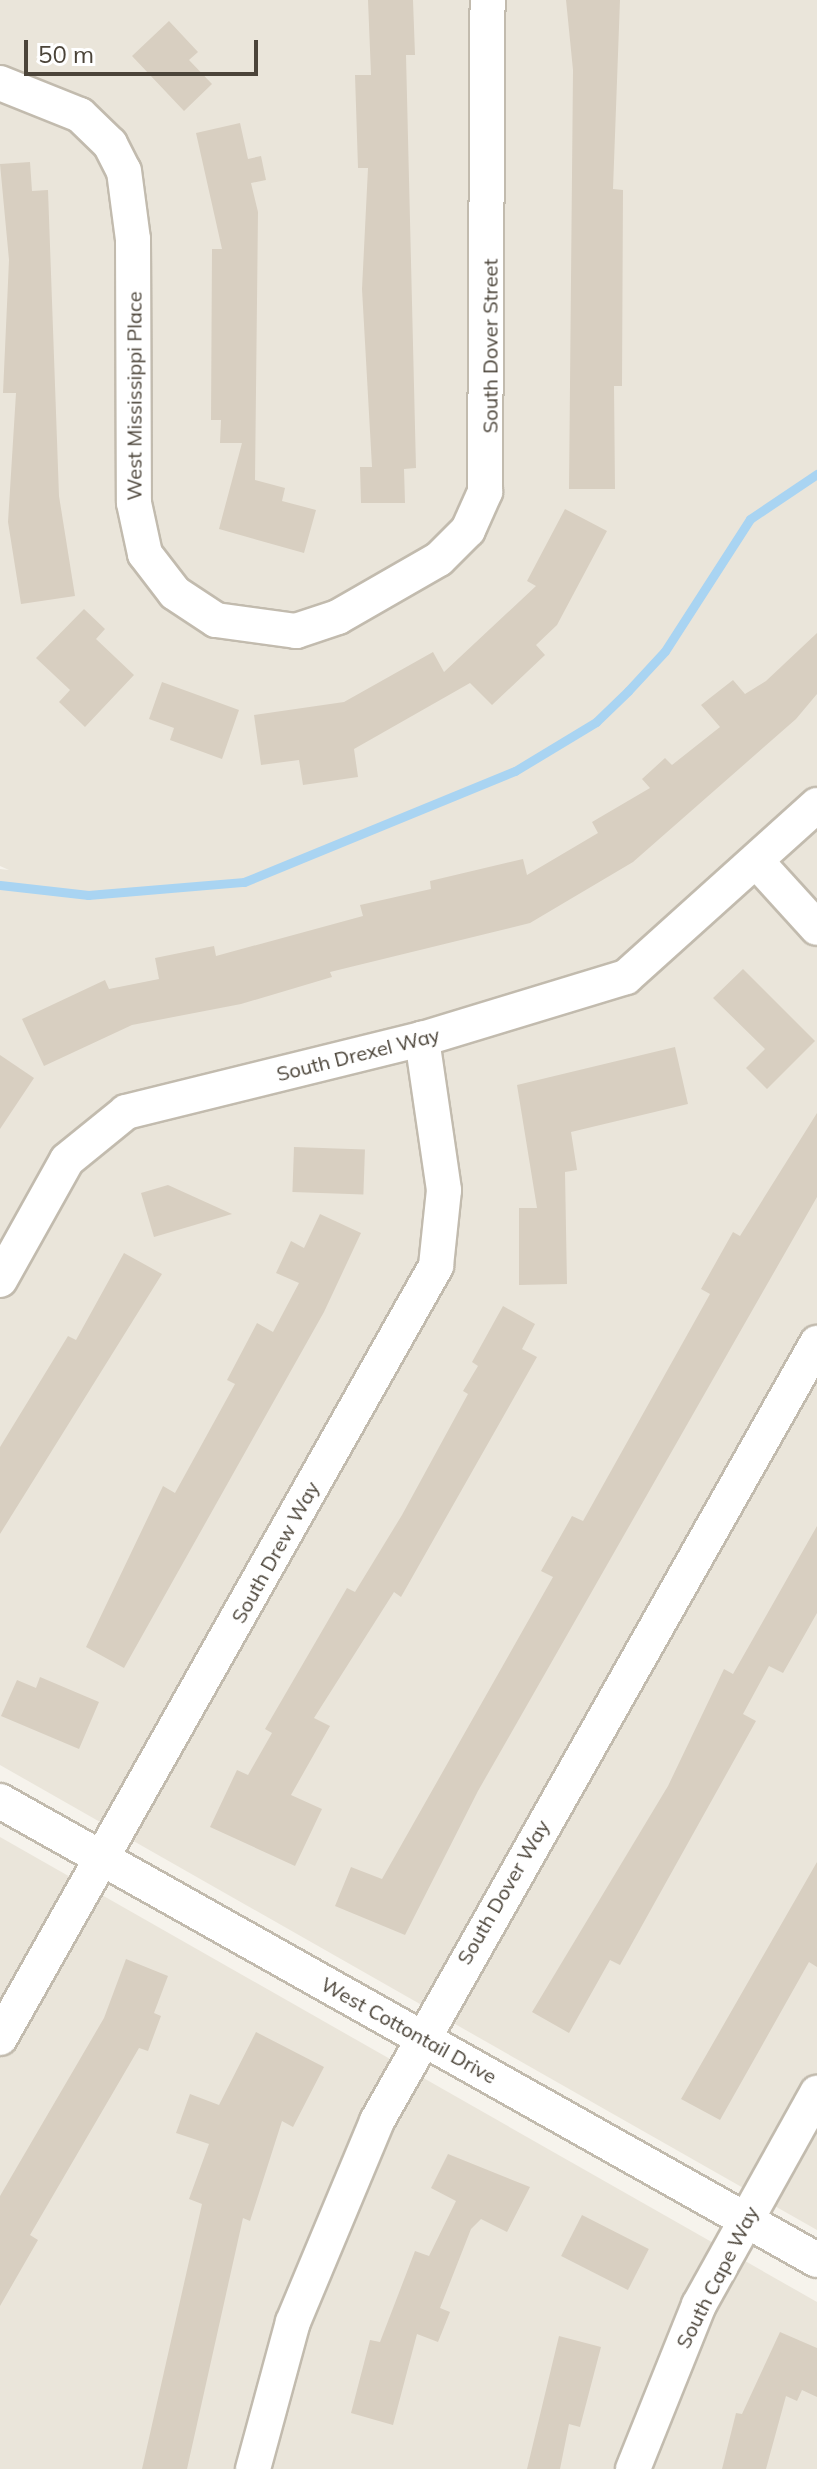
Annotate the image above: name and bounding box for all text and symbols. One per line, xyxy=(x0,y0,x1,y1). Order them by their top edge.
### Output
scale bar xyxy=(28,24,262,74)
text: 50 m xyxy=(38,39,94,69)
street label: South Dover Street xyxy=(478,259,502,433)
street label: West Mississippi Place xyxy=(122,291,146,501)
street label: South Drexel Way xyxy=(274,1022,442,1086)
street label: South Drew Way xyxy=(226,1477,324,1627)
street label: South Dover Way xyxy=(452,1815,554,1969)
street label: West Cottontail Drive xyxy=(317,1972,501,2088)
street label: South Cape Way xyxy=(671,2202,763,2352)

